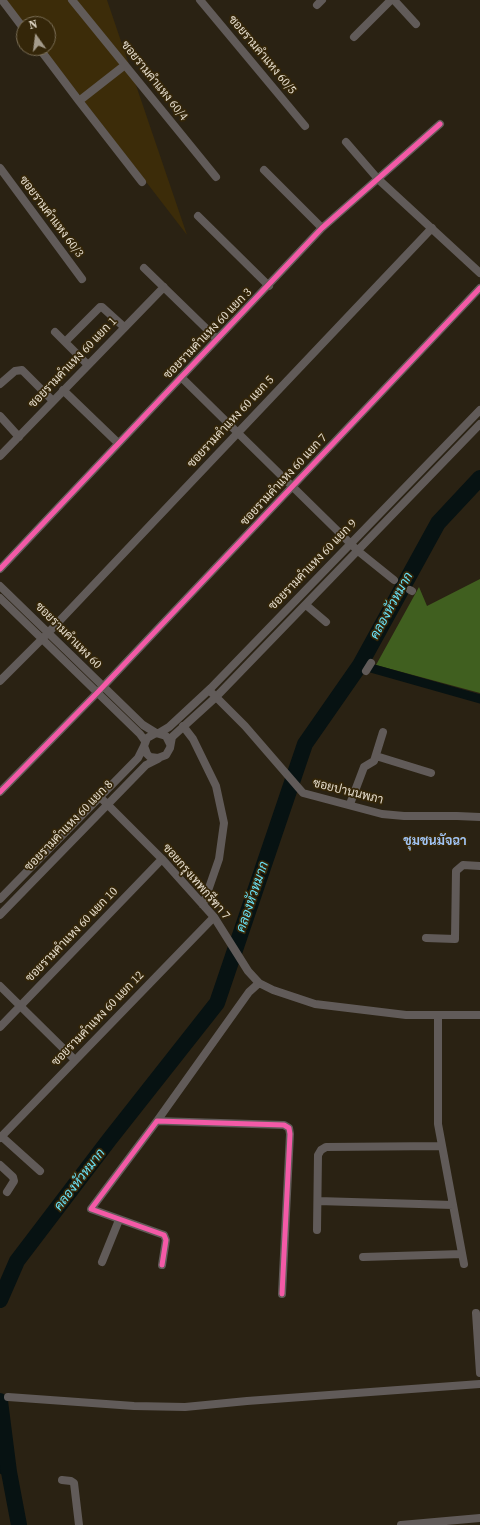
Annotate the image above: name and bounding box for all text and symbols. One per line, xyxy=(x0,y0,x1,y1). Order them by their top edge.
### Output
street label: ซอยรามคำแหง 60/5 xyxy=(225,13,299,97)
north arrow xyxy=(16,16,56,56)
text: N xyxy=(28,17,39,33)
street label: ซอยรามคำแหง 60/4 xyxy=(118,38,190,124)
street label: ซอยรามคำแหง 60/3 xyxy=(16,173,86,261)
street label: ซอยรามคำแหง 60 แยก 3 xyxy=(161,286,255,382)
street label: ซอยรามคำแหง 60 แยก 1 xyxy=(26,315,120,411)
street label: ซอยรามคำแหง 60 แยก 5 xyxy=(185,373,277,471)
street label: ซอยรามคำแหง 60 แยก 7 xyxy=(238,431,330,529)
street label: ซอยรามคำแหง 60 แยก 9 xyxy=(266,517,360,613)
water label: คลองหัวหมาก xyxy=(367,570,417,642)
street label: ซอยรามคำแหง 60 xyxy=(32,600,104,672)
street label: ซอยปานนพภา xyxy=(311,776,385,808)
street label: ซอยรามคำแหง 60 แยก 8 xyxy=(22,778,116,874)
district label: ชุมชนมัจฉา xyxy=(403,834,467,850)
street label: ซอยกรุงเทพกรีฑา 7 xyxy=(159,841,233,923)
water label: คลองหัวหมาก xyxy=(234,860,272,934)
street label: ซอยรามคำแหง 60 แยก 10 xyxy=(23,885,121,985)
street label: ซอยรามคำแหง 60 แยก 12 xyxy=(49,969,147,1069)
water label: คลองหัวหมาก xyxy=(51,1146,109,1214)

